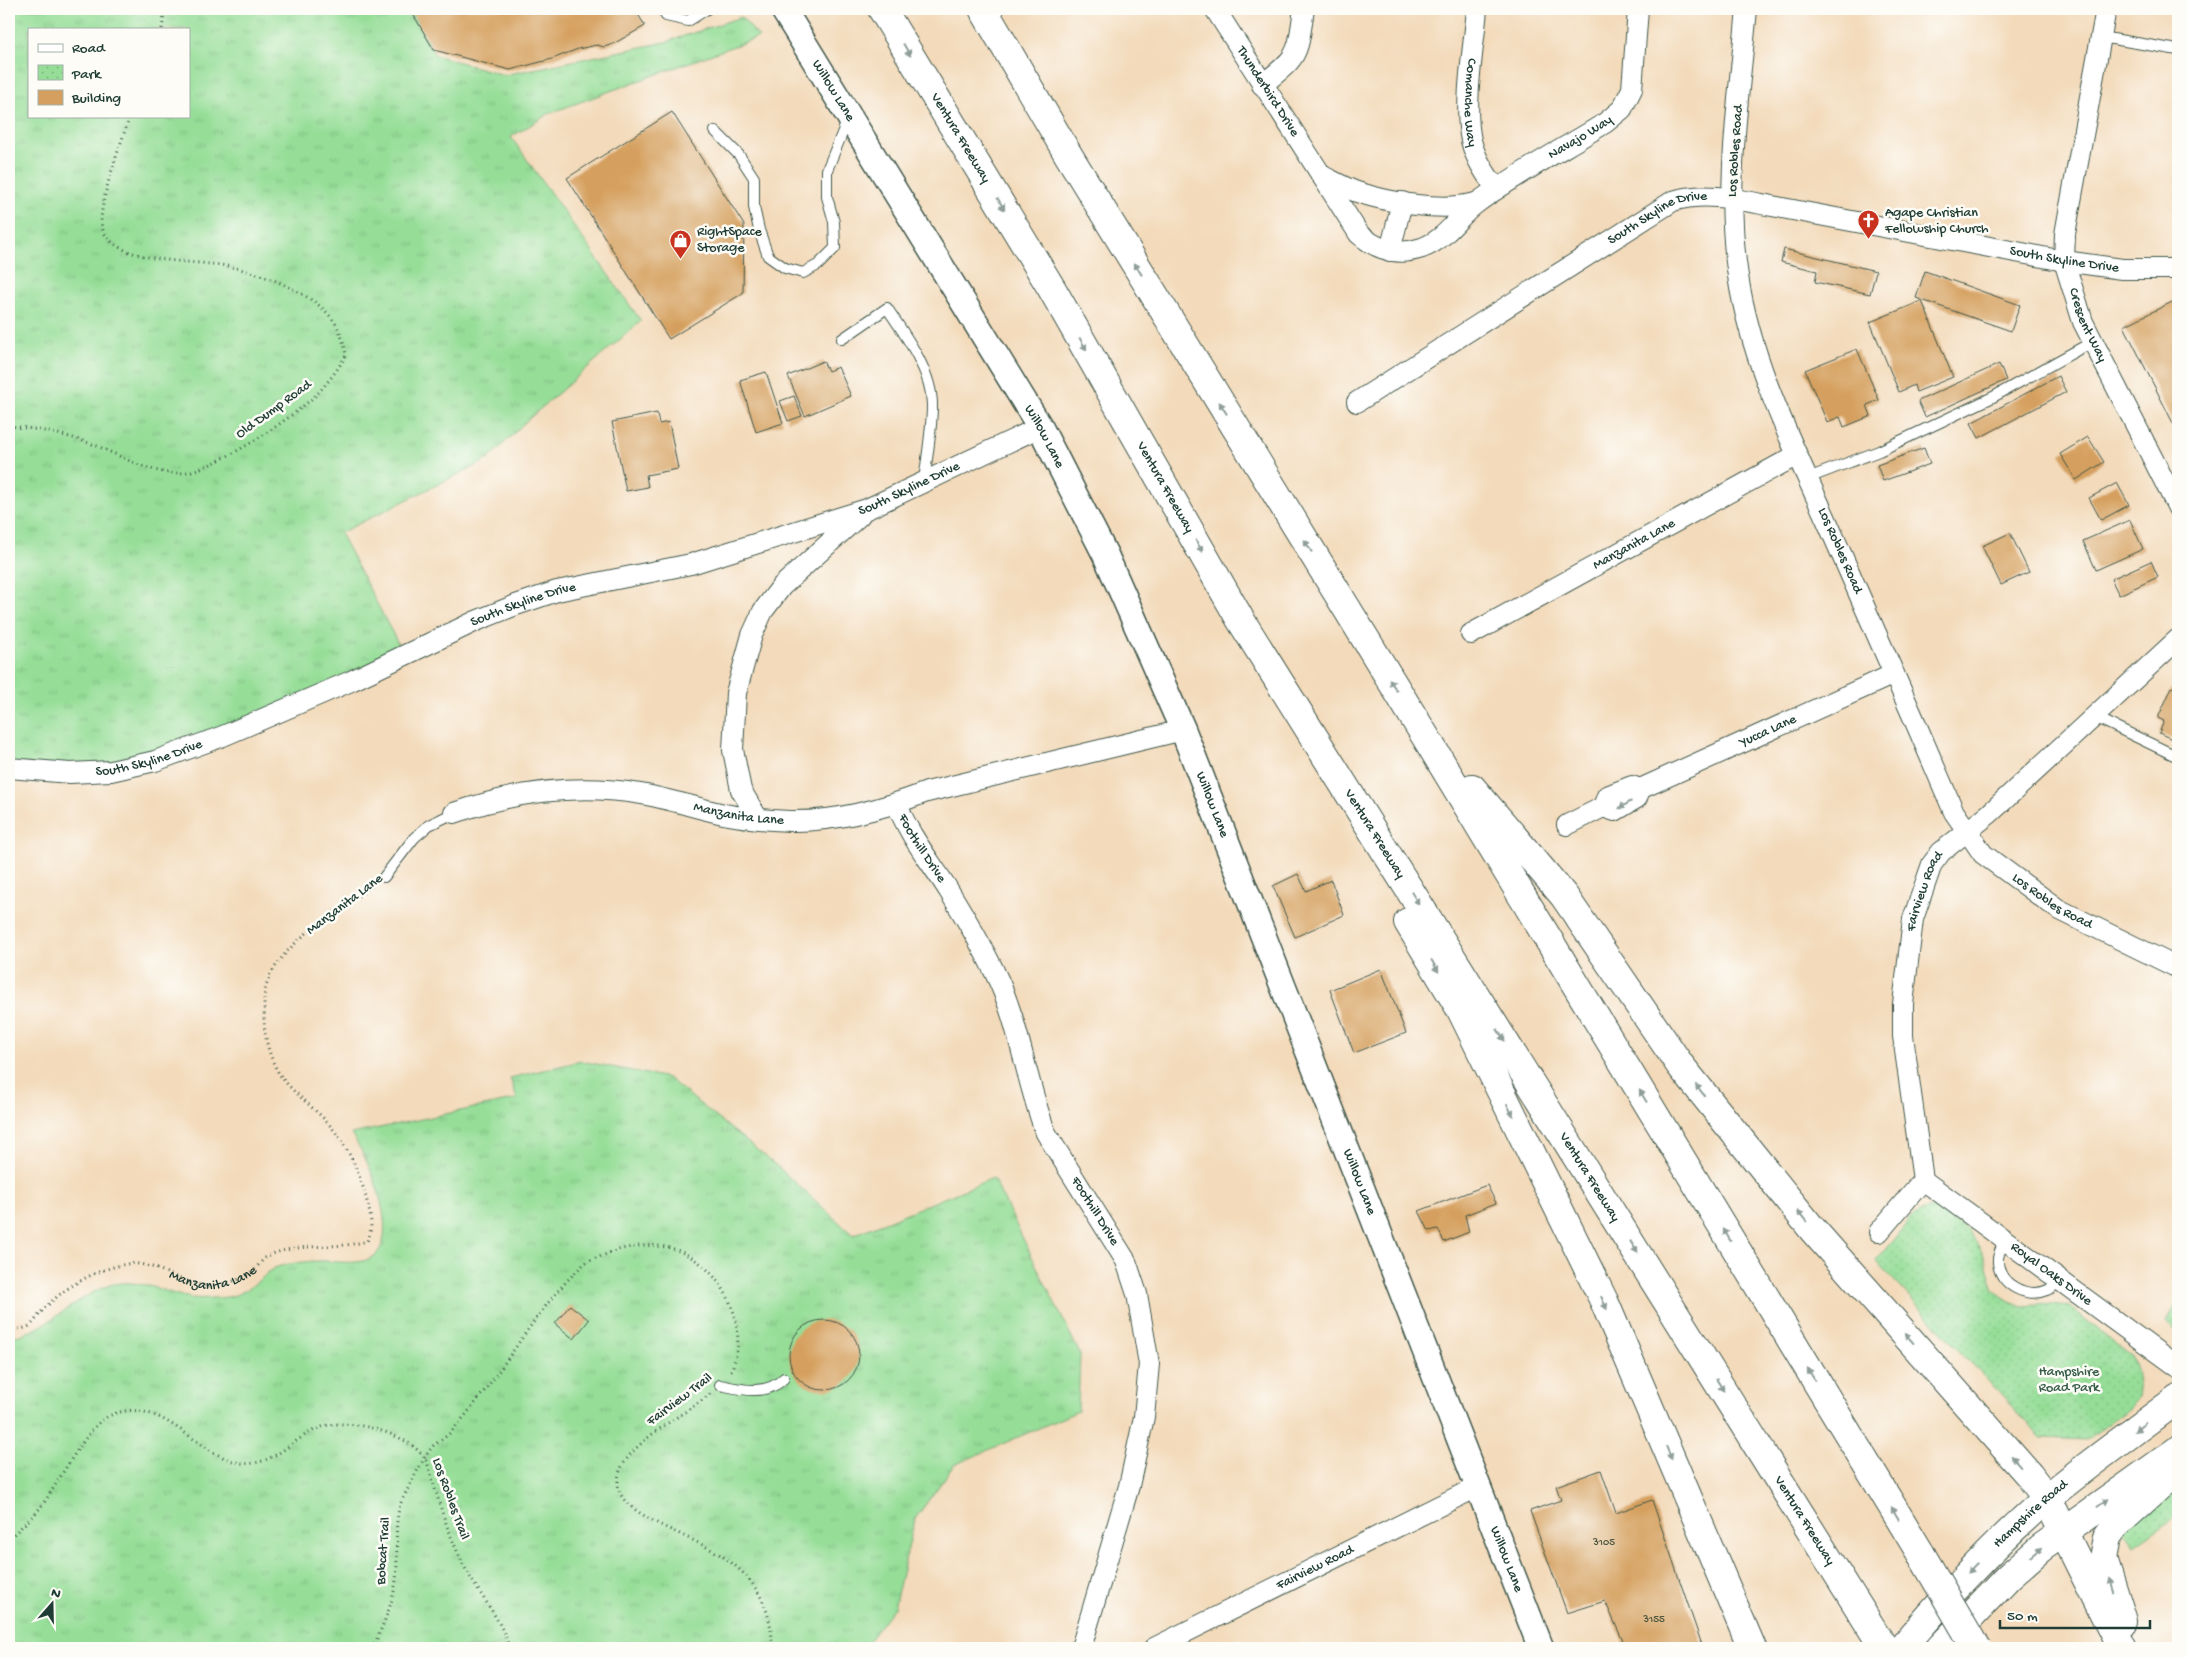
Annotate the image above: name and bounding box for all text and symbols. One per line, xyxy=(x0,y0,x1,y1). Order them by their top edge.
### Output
legend xyxy=(28,28,190,118)
text: Road xyxy=(72,40,106,58)
street label: Thunderbird Drive xyxy=(1232,42,1303,141)
one-way arrow xyxy=(903,44,912,57)
street label: Willow Lane xyxy=(808,57,859,125)
street label: Comanche Way xyxy=(1460,57,1481,149)
text: Park xyxy=(71,66,102,84)
street label: Ventura Freeway xyxy=(926,89,994,186)
text: Building xyxy=(71,90,121,108)
street label: Los Robles Road xyxy=(1724,103,1748,198)
street label: Navajo Way xyxy=(1545,112,1616,163)
street label: South Skyline Drive xyxy=(1605,188,1708,249)
one-way arrow xyxy=(996,198,1005,211)
place label: Agape Christian Fellowship Church xyxy=(1884,205,1989,238)
church icon: Agape Christian Fellowship Church xyxy=(1857,209,1881,240)
place label: RightSpace Storage xyxy=(697,224,762,257)
shop icon: RightSpace Storage xyxy=(669,228,693,259)
street label: South Skyline Drive xyxy=(2008,242,2121,277)
one-way arrow xyxy=(1134,263,1143,276)
street label: Crescent Way xyxy=(2064,286,2111,365)
one-way arrow xyxy=(1079,338,1088,351)
street label: Old Dump Road xyxy=(233,376,317,443)
one-way arrow xyxy=(1219,401,1228,414)
street label: Willow Lane xyxy=(1020,402,1068,472)
street label: Ventura Freeway xyxy=(1132,438,1198,536)
street label: South Skyline Drive xyxy=(856,457,963,520)
street label: Los Robles Road xyxy=(1814,505,1867,598)
street label: Manzanita Lane xyxy=(1590,515,1679,574)
one-way arrow xyxy=(1194,540,1203,553)
one-way arrow xyxy=(1304,540,1313,553)
street label: South Skyline Drive xyxy=(468,579,578,631)
one-way arrow xyxy=(1389,678,1398,691)
street label: Yucca Lane xyxy=(1735,710,1800,752)
street label: South Skyline Drive xyxy=(95,736,205,780)
street label: Willow Lane xyxy=(1192,769,1233,841)
street label: Ventura Freeway xyxy=(1340,785,1409,882)
street label: Manzanita Lane xyxy=(692,798,785,829)
one-way arrow xyxy=(1618,801,1631,810)
street label: Foothill Drive xyxy=(893,810,950,887)
street label: Fairview Road xyxy=(1903,846,1948,933)
street label: Los Robles Road xyxy=(2008,869,2097,934)
street label: Manzanita Lane xyxy=(303,870,387,939)
one-way arrow xyxy=(1410,891,1419,904)
one-way arrow xyxy=(1430,960,1439,973)
one-way arrow xyxy=(1496,1029,1506,1042)
one-way arrow xyxy=(1694,1084,1706,1096)
one-way arrow xyxy=(1638,1089,1647,1102)
one-way arrow xyxy=(1506,1103,1514,1117)
street label: Ventura Freeway xyxy=(1555,1129,1624,1225)
street label: Willow Lane xyxy=(1339,1147,1380,1218)
street label: Foothill Drive xyxy=(1066,1173,1123,1249)
one-way arrow xyxy=(1797,1210,1808,1223)
one-way arrow xyxy=(1722,1228,1731,1241)
street label: Royal Oaks Drive xyxy=(2007,1238,2096,1310)
one-way arrow xyxy=(1629,1241,1639,1254)
street label: Manzanita Lane xyxy=(166,1262,261,1295)
one-way arrow xyxy=(1600,1296,1609,1311)
one-way arrow xyxy=(1903,1333,1915,1345)
park label: Hampshire Road Park xyxy=(2039,1364,2101,1397)
one-way arrow xyxy=(1807,1367,1816,1380)
street label: Fairview Trail xyxy=(643,1370,716,1431)
one-way arrow xyxy=(1716,1378,1725,1392)
one-way arrow xyxy=(2134,1422,2147,1433)
one-way arrow xyxy=(1665,1446,1673,1460)
one-way arrow xyxy=(2010,1455,2022,1467)
street label: Los Robles Trail xyxy=(427,1456,473,1542)
street label: Ventura Freeway xyxy=(1769,1472,1839,1569)
street label: Hampshire Road xyxy=(1990,1475,2073,1552)
one-way arrow xyxy=(2096,1498,2110,1508)
one-way arrow xyxy=(1891,1506,1900,1519)
street label: Bobcat Trail xyxy=(373,1517,395,1586)
street label: Willow Lane xyxy=(1486,1524,1527,1595)
house number: 3105 xyxy=(1592,1537,1615,1549)
street label: Fairview Road xyxy=(1273,1541,1358,1595)
one-way arrow xyxy=(2030,1546,2042,1558)
one-way arrow xyxy=(1968,1562,1980,1574)
one-way arrow xyxy=(2107,1578,2115,1593)
north arrow xyxy=(28,1580,78,1630)
text: N xyxy=(48,1585,63,1604)
scale bar xyxy=(2000,1597,2150,1629)
text: 50 m xyxy=(2007,1608,2038,1626)
house number: 3155 xyxy=(1642,1614,1665,1626)

